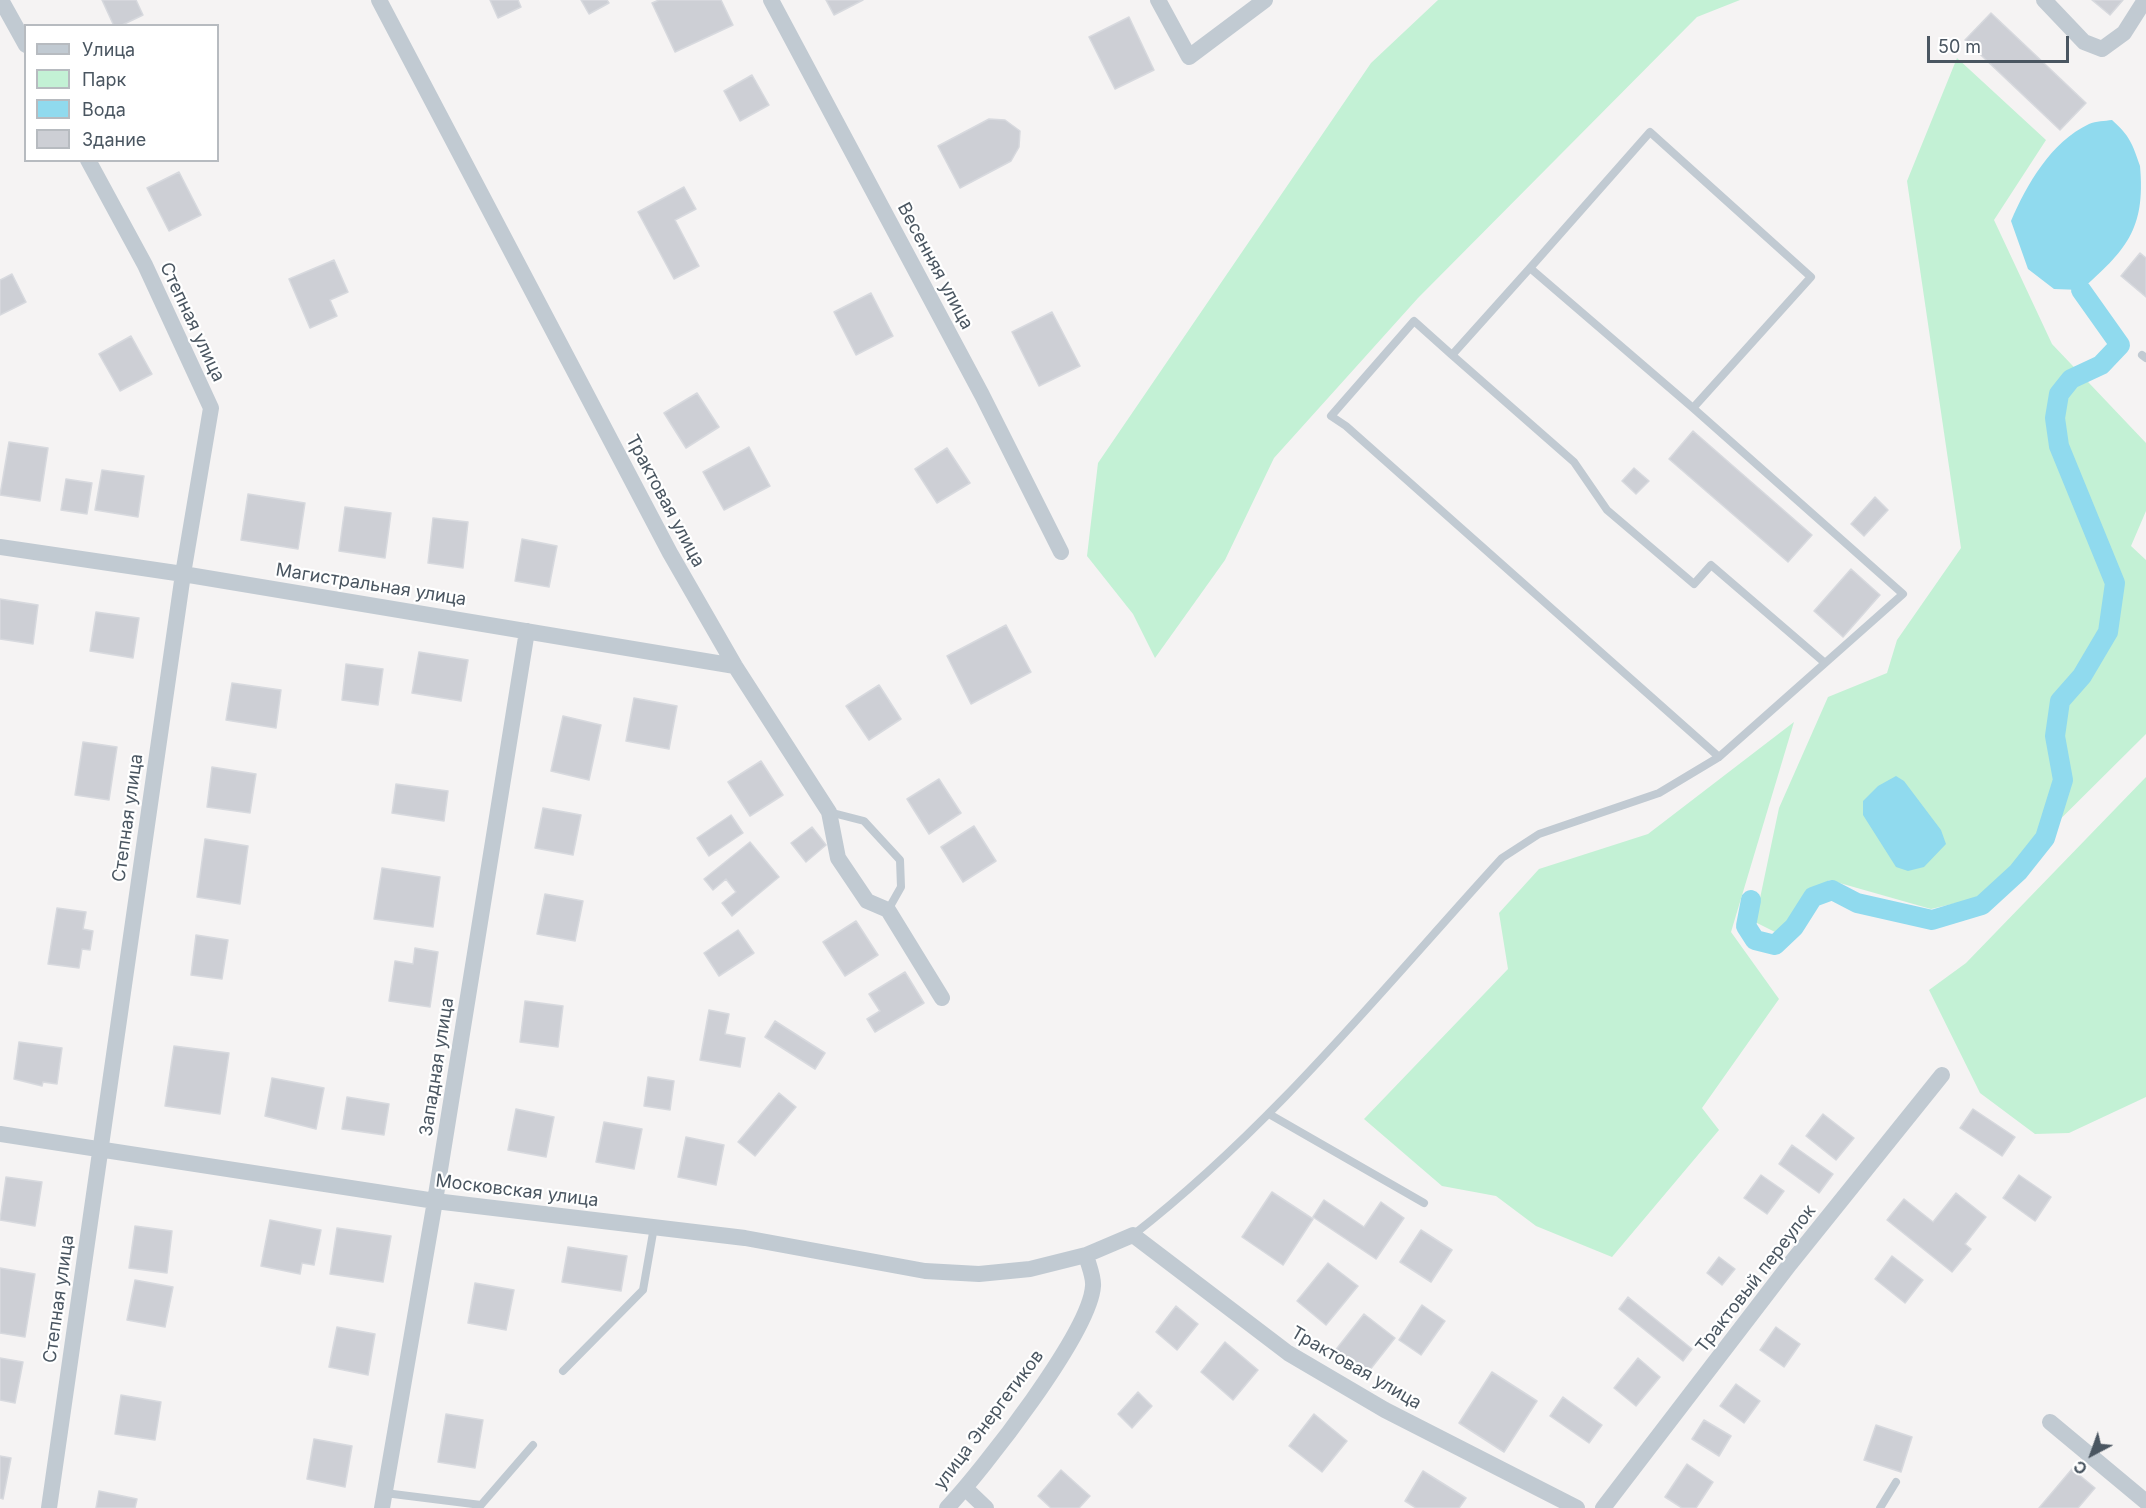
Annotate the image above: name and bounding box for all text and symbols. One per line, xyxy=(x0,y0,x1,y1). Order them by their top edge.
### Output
legend xyxy=(24,24,219,162)
scale bar xyxy=(1930,24,2072,62)
text: 50 m xyxy=(1938,36,1981,57)
text: Улица xyxy=(82,39,135,60)
text: Парк xyxy=(82,69,126,90)
text: Вода xyxy=(82,99,126,120)
text: Здание xyxy=(82,129,146,150)
street label: Весенняя улица xyxy=(892,199,978,333)
street label: Степная улица xyxy=(155,259,229,385)
street label: Трактовая улица xyxy=(621,431,709,571)
street label: Магистральная улица xyxy=(274,559,468,611)
street label: Степная улица xyxy=(108,752,148,884)
street label: Западная улица xyxy=(415,996,459,1138)
street label: Московская улица xyxy=(434,1170,600,1212)
street label: Трактовый переулок xyxy=(1691,1201,1821,1357)
street label: Степная улица xyxy=(39,1233,79,1365)
street label: Трактовая улица xyxy=(1287,1322,1425,1414)
street label: улица Энергетиков xyxy=(929,1346,1049,1494)
north arrow xyxy=(2062,1424,2122,1484)
text: С xyxy=(2069,1456,2091,1479)

